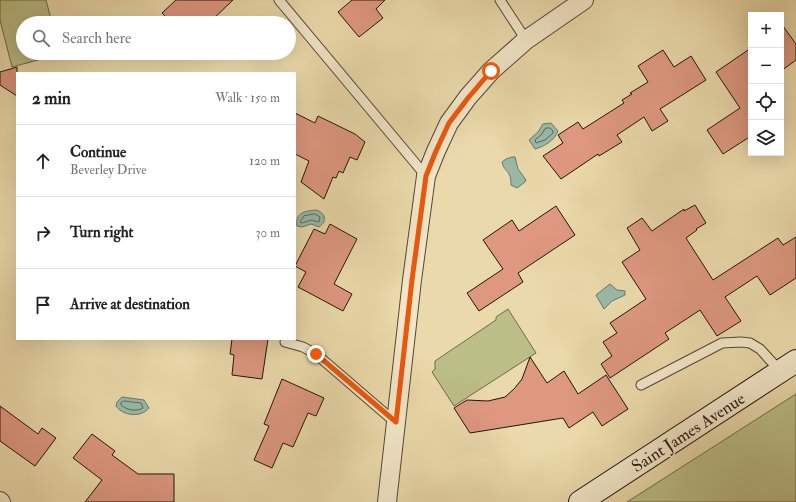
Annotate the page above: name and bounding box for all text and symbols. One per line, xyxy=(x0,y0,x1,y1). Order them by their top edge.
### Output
map controls xyxy=(748,12,784,156)
button: + xyxy=(748,12,784,48)
search box xyxy=(16,16,296,60)
icon: search xyxy=(30,27,52,49)
text: Search here xyxy=(62,29,131,48)
button: − xyxy=(748,48,784,84)
route start xyxy=(482,62,500,80)
button: locate xyxy=(748,84,784,120)
text: 2 min xyxy=(32,88,71,109)
text: Walk · 150 m xyxy=(215,90,280,106)
button: layers xyxy=(748,120,784,156)
text: Continue xyxy=(70,143,126,162)
icon: ahead xyxy=(32,150,54,172)
text: 120 m xyxy=(249,153,280,169)
text: Beverley Drive xyxy=(70,162,147,178)
icon: right xyxy=(32,222,54,244)
text: Turn right xyxy=(70,223,133,242)
text: 30 m xyxy=(256,225,280,241)
icon: arrive xyxy=(32,294,54,316)
text: Arrive at destination xyxy=(70,295,190,314)
route end xyxy=(307,345,325,363)
street label: Saint James Avenue xyxy=(628,388,750,478)

